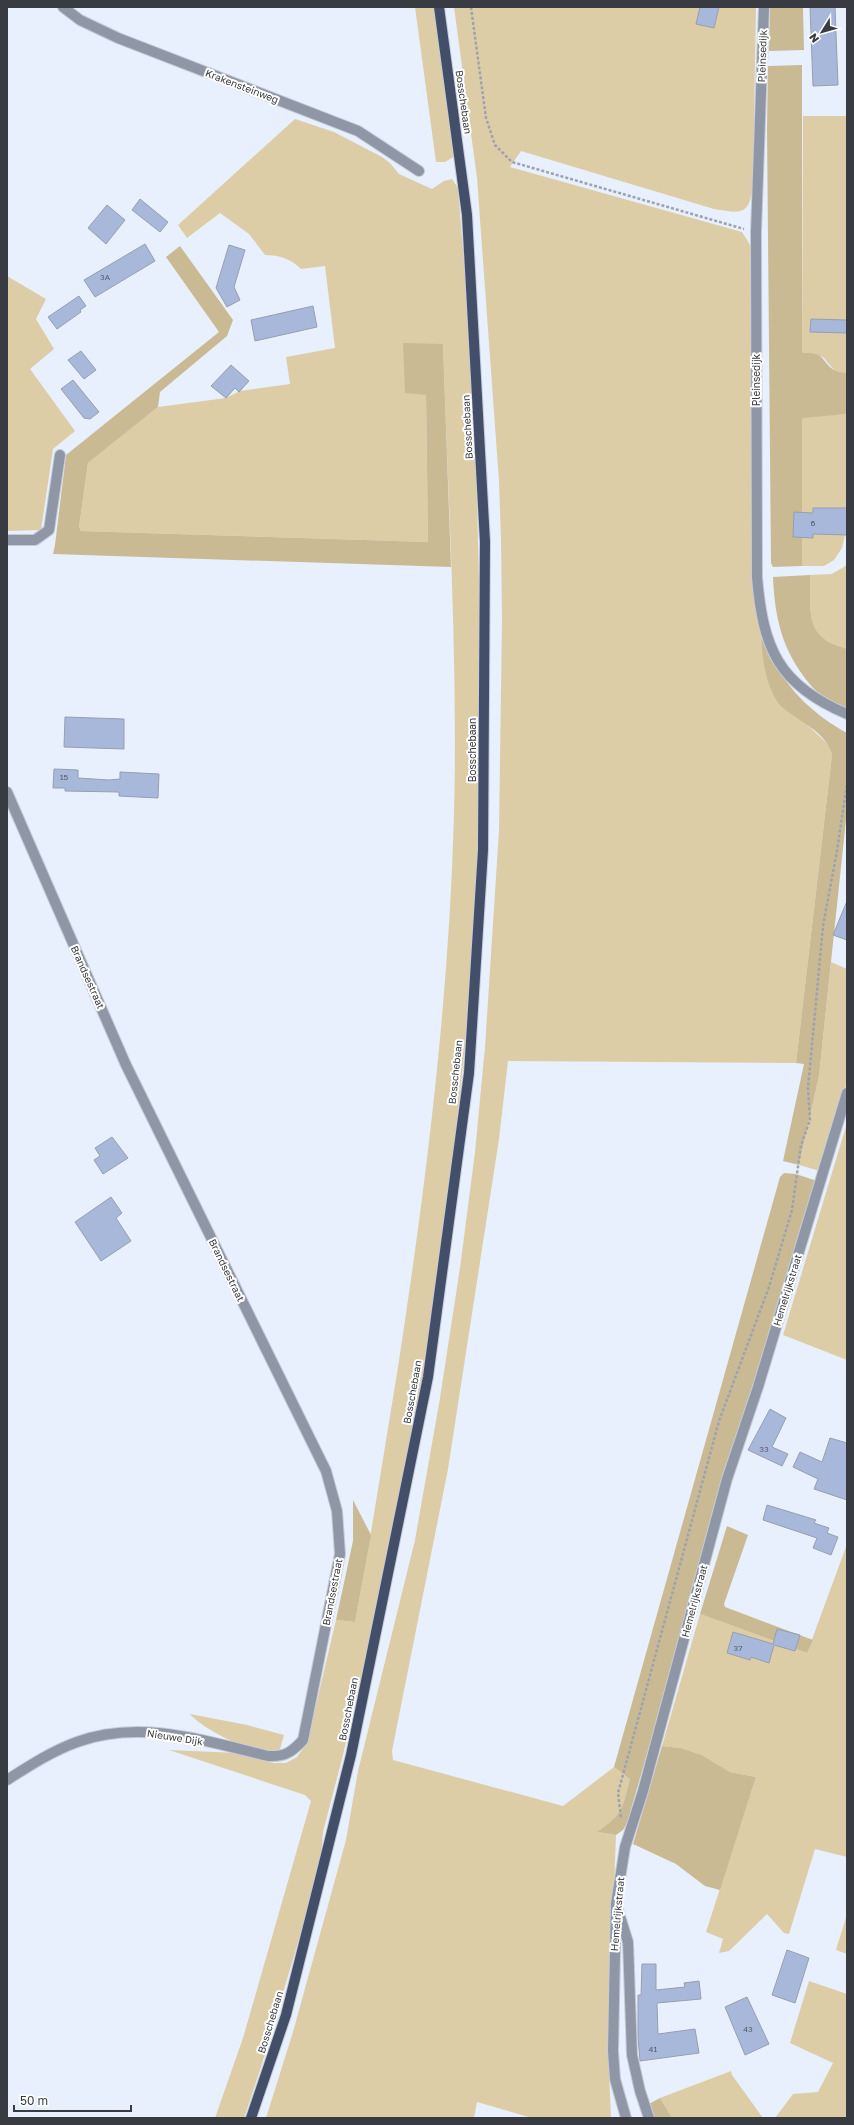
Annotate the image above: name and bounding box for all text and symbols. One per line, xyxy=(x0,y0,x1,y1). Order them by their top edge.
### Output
north arrow xyxy=(802,12,842,52)
street label: Pleinsedijk xyxy=(755,29,769,82)
text: N xyxy=(806,31,821,46)
street label: Krakensteinweg xyxy=(204,67,280,105)
street label: Bosschebaan xyxy=(454,69,474,135)
house number: 3A xyxy=(100,272,111,282)
street label: Pleinsedijk xyxy=(750,353,762,406)
street label: Bosschebaan xyxy=(459,395,475,459)
house number: 6 xyxy=(811,518,816,528)
street label: Bosschebaan xyxy=(466,718,478,782)
house number: 15 xyxy=(60,772,69,782)
street label: Brandsestraat xyxy=(69,944,107,1010)
street label: Bosschebaan xyxy=(446,1039,464,1105)
street label: Brandsestraat xyxy=(207,1237,247,1303)
street label: Hemelrijkstraat xyxy=(770,1253,804,1327)
street label: Bosschebaan xyxy=(401,1359,423,1425)
house number: 33 xyxy=(759,1444,769,1454)
street label: Brandsestraat xyxy=(320,1558,344,1626)
street label: Hemelrijkstraat xyxy=(679,1563,709,1639)
house number: 37 xyxy=(734,1643,742,1653)
street label: Bosschebaan xyxy=(336,1676,360,1742)
street label: Nieuwe Dijk xyxy=(146,1727,204,1747)
street label: Hemelrijkstraat xyxy=(608,1876,626,1952)
street label: Bosschebaan xyxy=(255,1989,285,2055)
house number: 43 xyxy=(743,2024,753,2034)
house number: 41 xyxy=(649,2044,657,2054)
scale bar xyxy=(14,2087,131,2113)
text: 50 m xyxy=(20,2093,48,2108)

